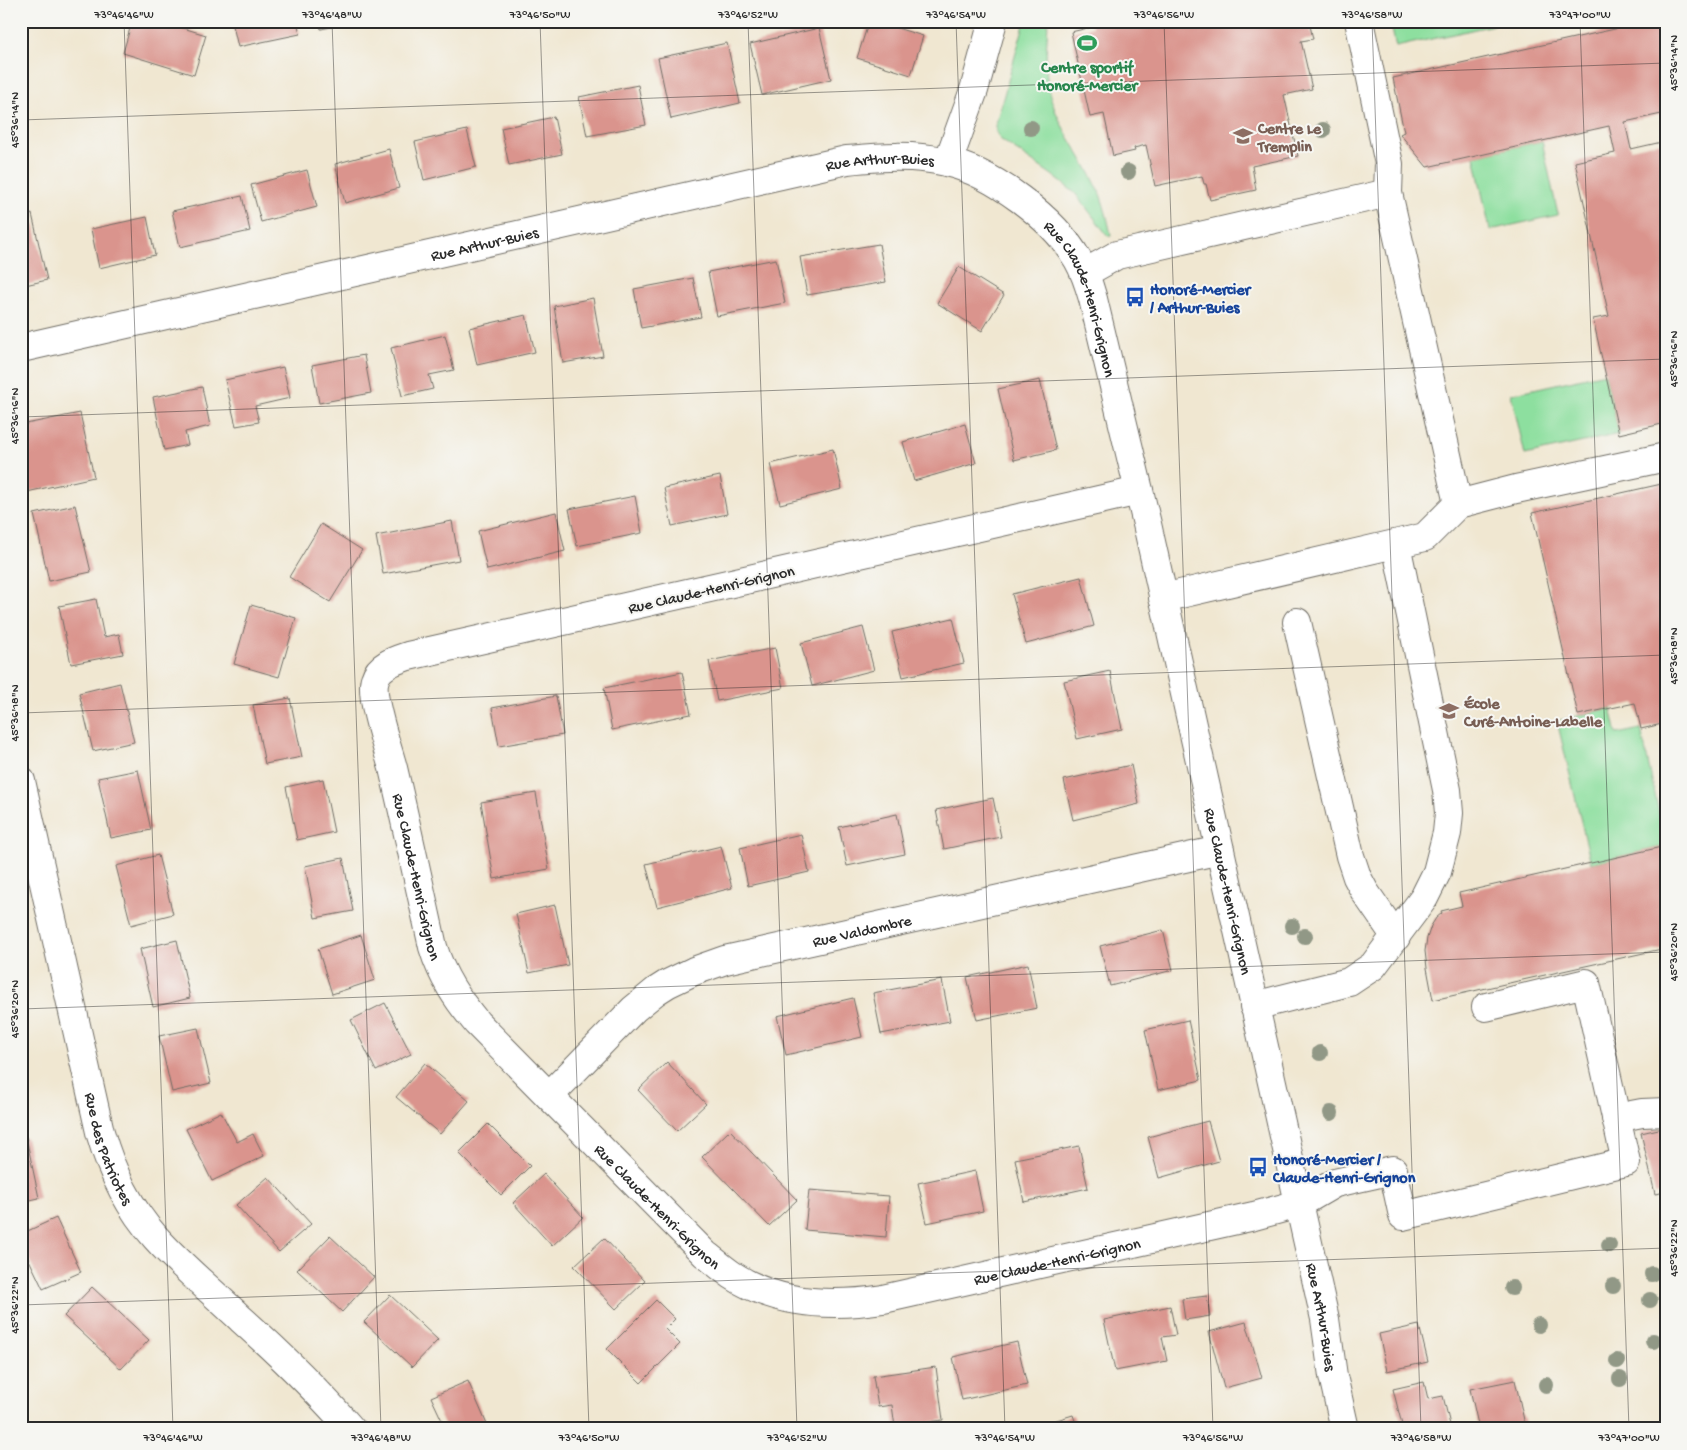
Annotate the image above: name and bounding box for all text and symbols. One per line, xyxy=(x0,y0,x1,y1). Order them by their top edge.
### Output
text: 73°46'46"W xyxy=(93,9,154,23)
text: 73°46'48"W xyxy=(301,9,362,23)
text: 73°46'50"W xyxy=(509,9,570,23)
text: 73°46'52"W xyxy=(717,9,778,23)
text: 73°46'54"W xyxy=(925,9,986,23)
text: 73°46'56"W xyxy=(1133,9,1194,23)
text: 73°46'58"W xyxy=(1341,9,1402,23)
text: 73°47'00"W xyxy=(1548,9,1611,23)
sports icon: Centre sportif Honoré-Mercier xyxy=(1076,32,1098,54)
text: 45°36'14"N xyxy=(1668,35,1682,91)
place label: Centre sportif Honoré-Mercier xyxy=(1037,59,1139,97)
text: 45°36'14"N xyxy=(9,92,23,148)
place label: Centre Le Tremplin xyxy=(1256,121,1322,158)
school or university icon: Centre Le Tremplin xyxy=(1232,125,1254,147)
street label: Rue Arthur-Buies xyxy=(824,151,937,178)
street label: Rue Claude-Henri-Grignon xyxy=(1038,218,1118,380)
street label: Rue Arthur-Buies xyxy=(429,224,542,267)
place label: Honoré-Mercier / Arthur-Buies xyxy=(1149,282,1252,319)
bus stop icon: Honoré-Mercier / Arthur-Buies xyxy=(1124,286,1146,308)
text: 45°36'16"N xyxy=(1668,331,1682,387)
text: 45°36'16"N xyxy=(9,388,23,444)
street label: Rue Claude-Henri-Grignon xyxy=(627,563,797,620)
text: 45°36'18"N xyxy=(1668,627,1682,684)
text: 45°36'18"N xyxy=(9,684,23,741)
place label: École Curé-Antoine-Labelle xyxy=(1463,695,1603,733)
school or university icon: École Curé-Antoine-Labelle xyxy=(1438,700,1460,722)
street label: Rue Claude-Henri-Grignon xyxy=(386,792,443,964)
street label: Rue Claude-Henri-Grignon xyxy=(1198,807,1254,977)
street label: Rue Valdombre xyxy=(811,913,914,953)
text: 45°36'20"N xyxy=(1668,923,1682,981)
text: 45°36'20"N xyxy=(9,980,23,1038)
street label: Rue des Patriotes xyxy=(78,1091,136,1210)
street label: Rue Claude-Henri-Grignon xyxy=(589,1141,723,1276)
place label: Honoré-Mercier / Claude-Henri-Grignon xyxy=(1272,1152,1416,1189)
bus stop icon: Honoré-Mercier / Claude-Henri-Grignon xyxy=(1247,1156,1269,1178)
text: 45°36'22"N xyxy=(1668,1219,1682,1277)
street label: Rue Claude-Henri-Grignon xyxy=(972,1236,1143,1291)
street label: Rue Arthur-Buies xyxy=(1300,1262,1338,1374)
text: 45°36'22"N xyxy=(9,1276,23,1334)
text: 73°46'46"W xyxy=(142,1432,203,1446)
text: 73°46'48"W xyxy=(350,1432,411,1446)
text: 73°46'50"W xyxy=(558,1432,619,1446)
text: 73°46'52"W xyxy=(766,1432,827,1446)
text: 73°46'54"W xyxy=(974,1432,1035,1446)
text: 73°46'56"W xyxy=(1182,1432,1243,1446)
text: 73°46'58"W xyxy=(1390,1432,1451,1446)
text: 73°47'00"W xyxy=(1597,1432,1660,1446)

